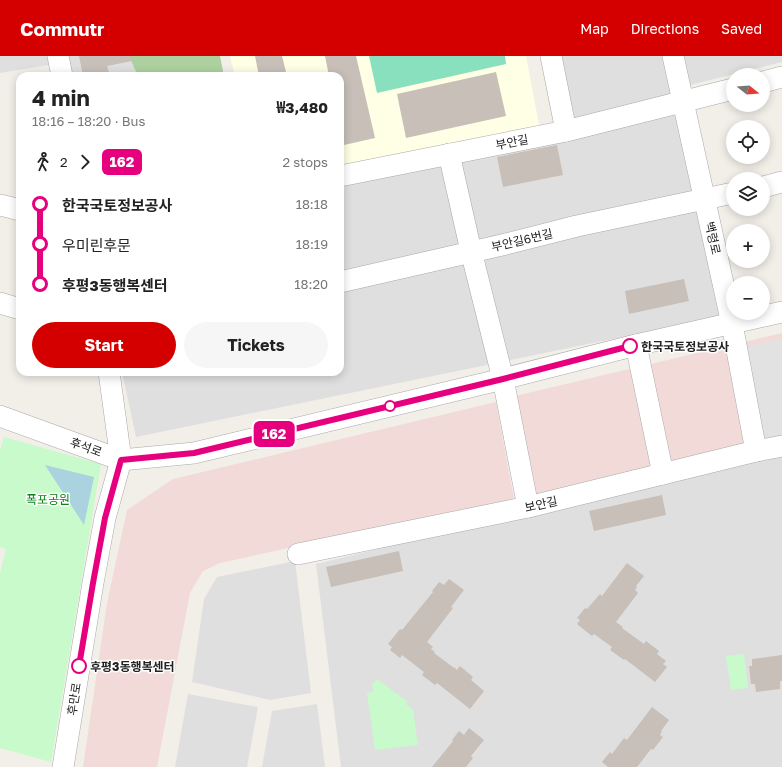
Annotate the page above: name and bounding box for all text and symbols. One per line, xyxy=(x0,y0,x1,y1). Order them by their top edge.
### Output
text: Commutr xyxy=(20,17,104,40)
text: Map xyxy=(580,20,609,37)
text: Directions xyxy=(631,20,699,37)
text: Saved xyxy=(721,20,762,37)
north arrow xyxy=(726,68,770,112)
map controls xyxy=(726,68,770,320)
text: 4 min xyxy=(32,84,90,111)
text: ₩3,480 xyxy=(276,98,328,116)
text: 18:16 – 18:20 · Bus xyxy=(32,113,145,129)
button: locate xyxy=(726,120,770,164)
street label: 부안길 xyxy=(494,131,530,153)
icon: walk xyxy=(32,151,54,173)
icon: forward xyxy=(74,151,96,173)
text: 162 xyxy=(110,153,134,170)
text: 2 xyxy=(60,154,68,170)
text: 2 stops xyxy=(282,154,328,170)
button: layers xyxy=(726,172,770,216)
text: 한국국토정보공사 xyxy=(62,196,172,214)
text: 18:18 xyxy=(296,196,328,212)
street label: 백령로 xyxy=(702,220,724,256)
button: + xyxy=(726,224,770,268)
street label: 부안길6번길 xyxy=(490,226,554,254)
text: 우미린후문 xyxy=(62,236,131,254)
text: 18:19 xyxy=(296,236,328,252)
text: 후평3동행복센터 xyxy=(62,276,168,294)
text: 18:20 xyxy=(294,276,328,292)
button: − xyxy=(726,276,770,320)
button: Start xyxy=(32,322,176,368)
button: Tickets xyxy=(184,322,328,368)
marker: 한국국토정보공사 xyxy=(622,338,638,354)
place label: 한국국토정보공사 xyxy=(641,339,729,354)
unlabelled marker xyxy=(384,400,396,412)
line badge: 162 xyxy=(251,421,297,447)
text: 162 xyxy=(262,425,286,442)
street label: 후석로 xyxy=(68,434,104,460)
park label: 폭포공원 xyxy=(26,492,70,507)
street label: 보안길 xyxy=(523,493,559,515)
marker: 후평3동행복센터 xyxy=(71,658,87,674)
place label: 후평3동행복센터 xyxy=(90,659,175,674)
street label: 후만로 xyxy=(64,681,84,717)

